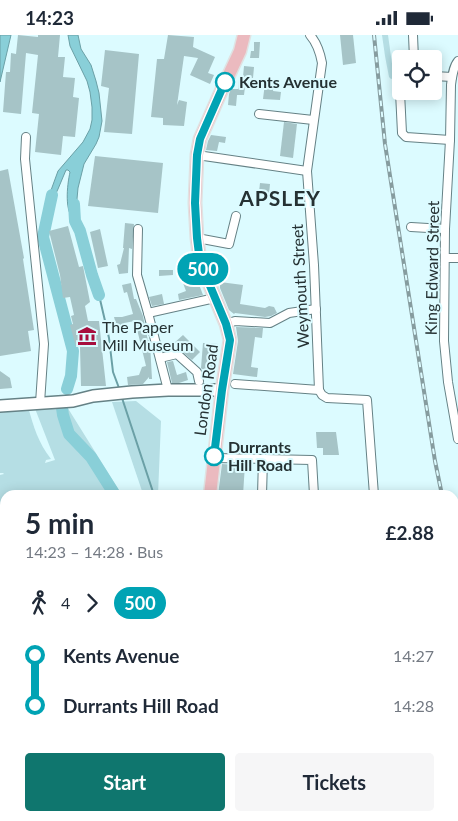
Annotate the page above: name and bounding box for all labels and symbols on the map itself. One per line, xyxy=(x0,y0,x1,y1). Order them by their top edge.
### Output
marker: Kents Avenue xyxy=(215,72,235,92)
place label: Kents Avenue xyxy=(239,72,337,91)
district label: APSLEY xyxy=(238,185,321,210)
street label: King Edward Street xyxy=(421,200,442,336)
street label: Weymouth Street xyxy=(287,223,312,349)
line badge: 500 xyxy=(174,253,232,285)
place label: The Paper Mill Museum xyxy=(102,317,193,354)
museum icon: The Paper Mill Museum xyxy=(76,325,98,347)
street label: London Road xyxy=(190,343,221,437)
place label: Durrants Hill Road xyxy=(228,437,292,474)
marker: Durrants Hill Road xyxy=(204,446,224,466)

